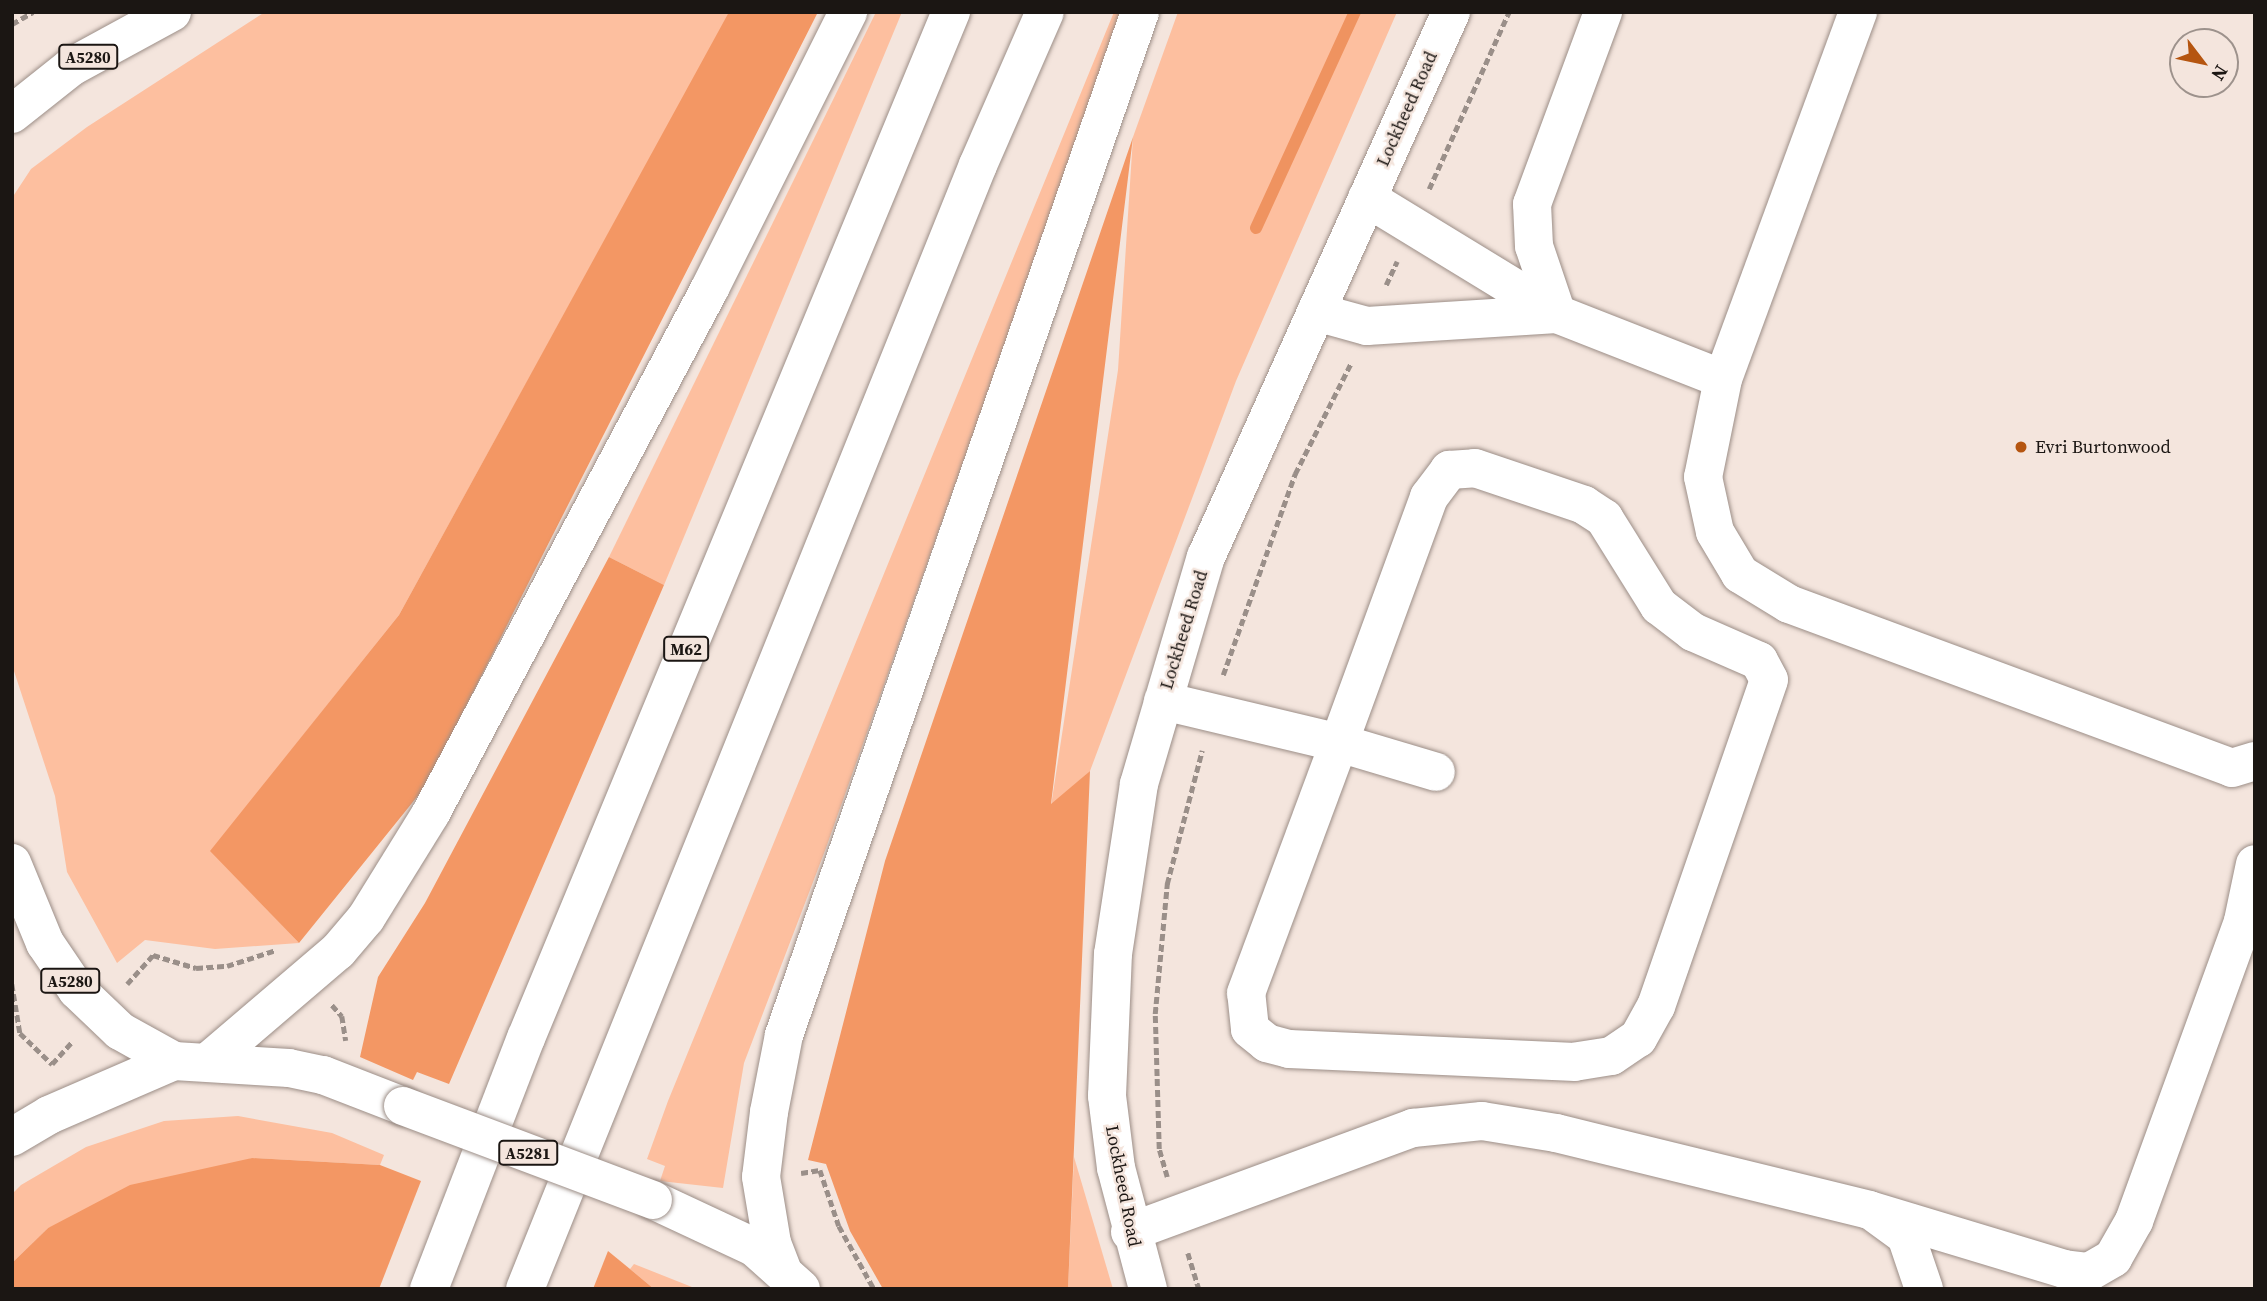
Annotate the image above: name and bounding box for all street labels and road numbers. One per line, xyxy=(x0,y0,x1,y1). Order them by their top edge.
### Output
road number: A5280 xyxy=(58,44,118,69)
street label: Lockheed Road xyxy=(1372,48,1442,170)
street label: Lockheed Road xyxy=(1156,568,1212,692)
road number: M62 xyxy=(662,636,710,662)
road number: A5280 xyxy=(40,968,100,993)
street label: Lockheed Road xyxy=(1101,1123,1145,1249)
road number: A5281 xyxy=(498,1140,558,1166)

